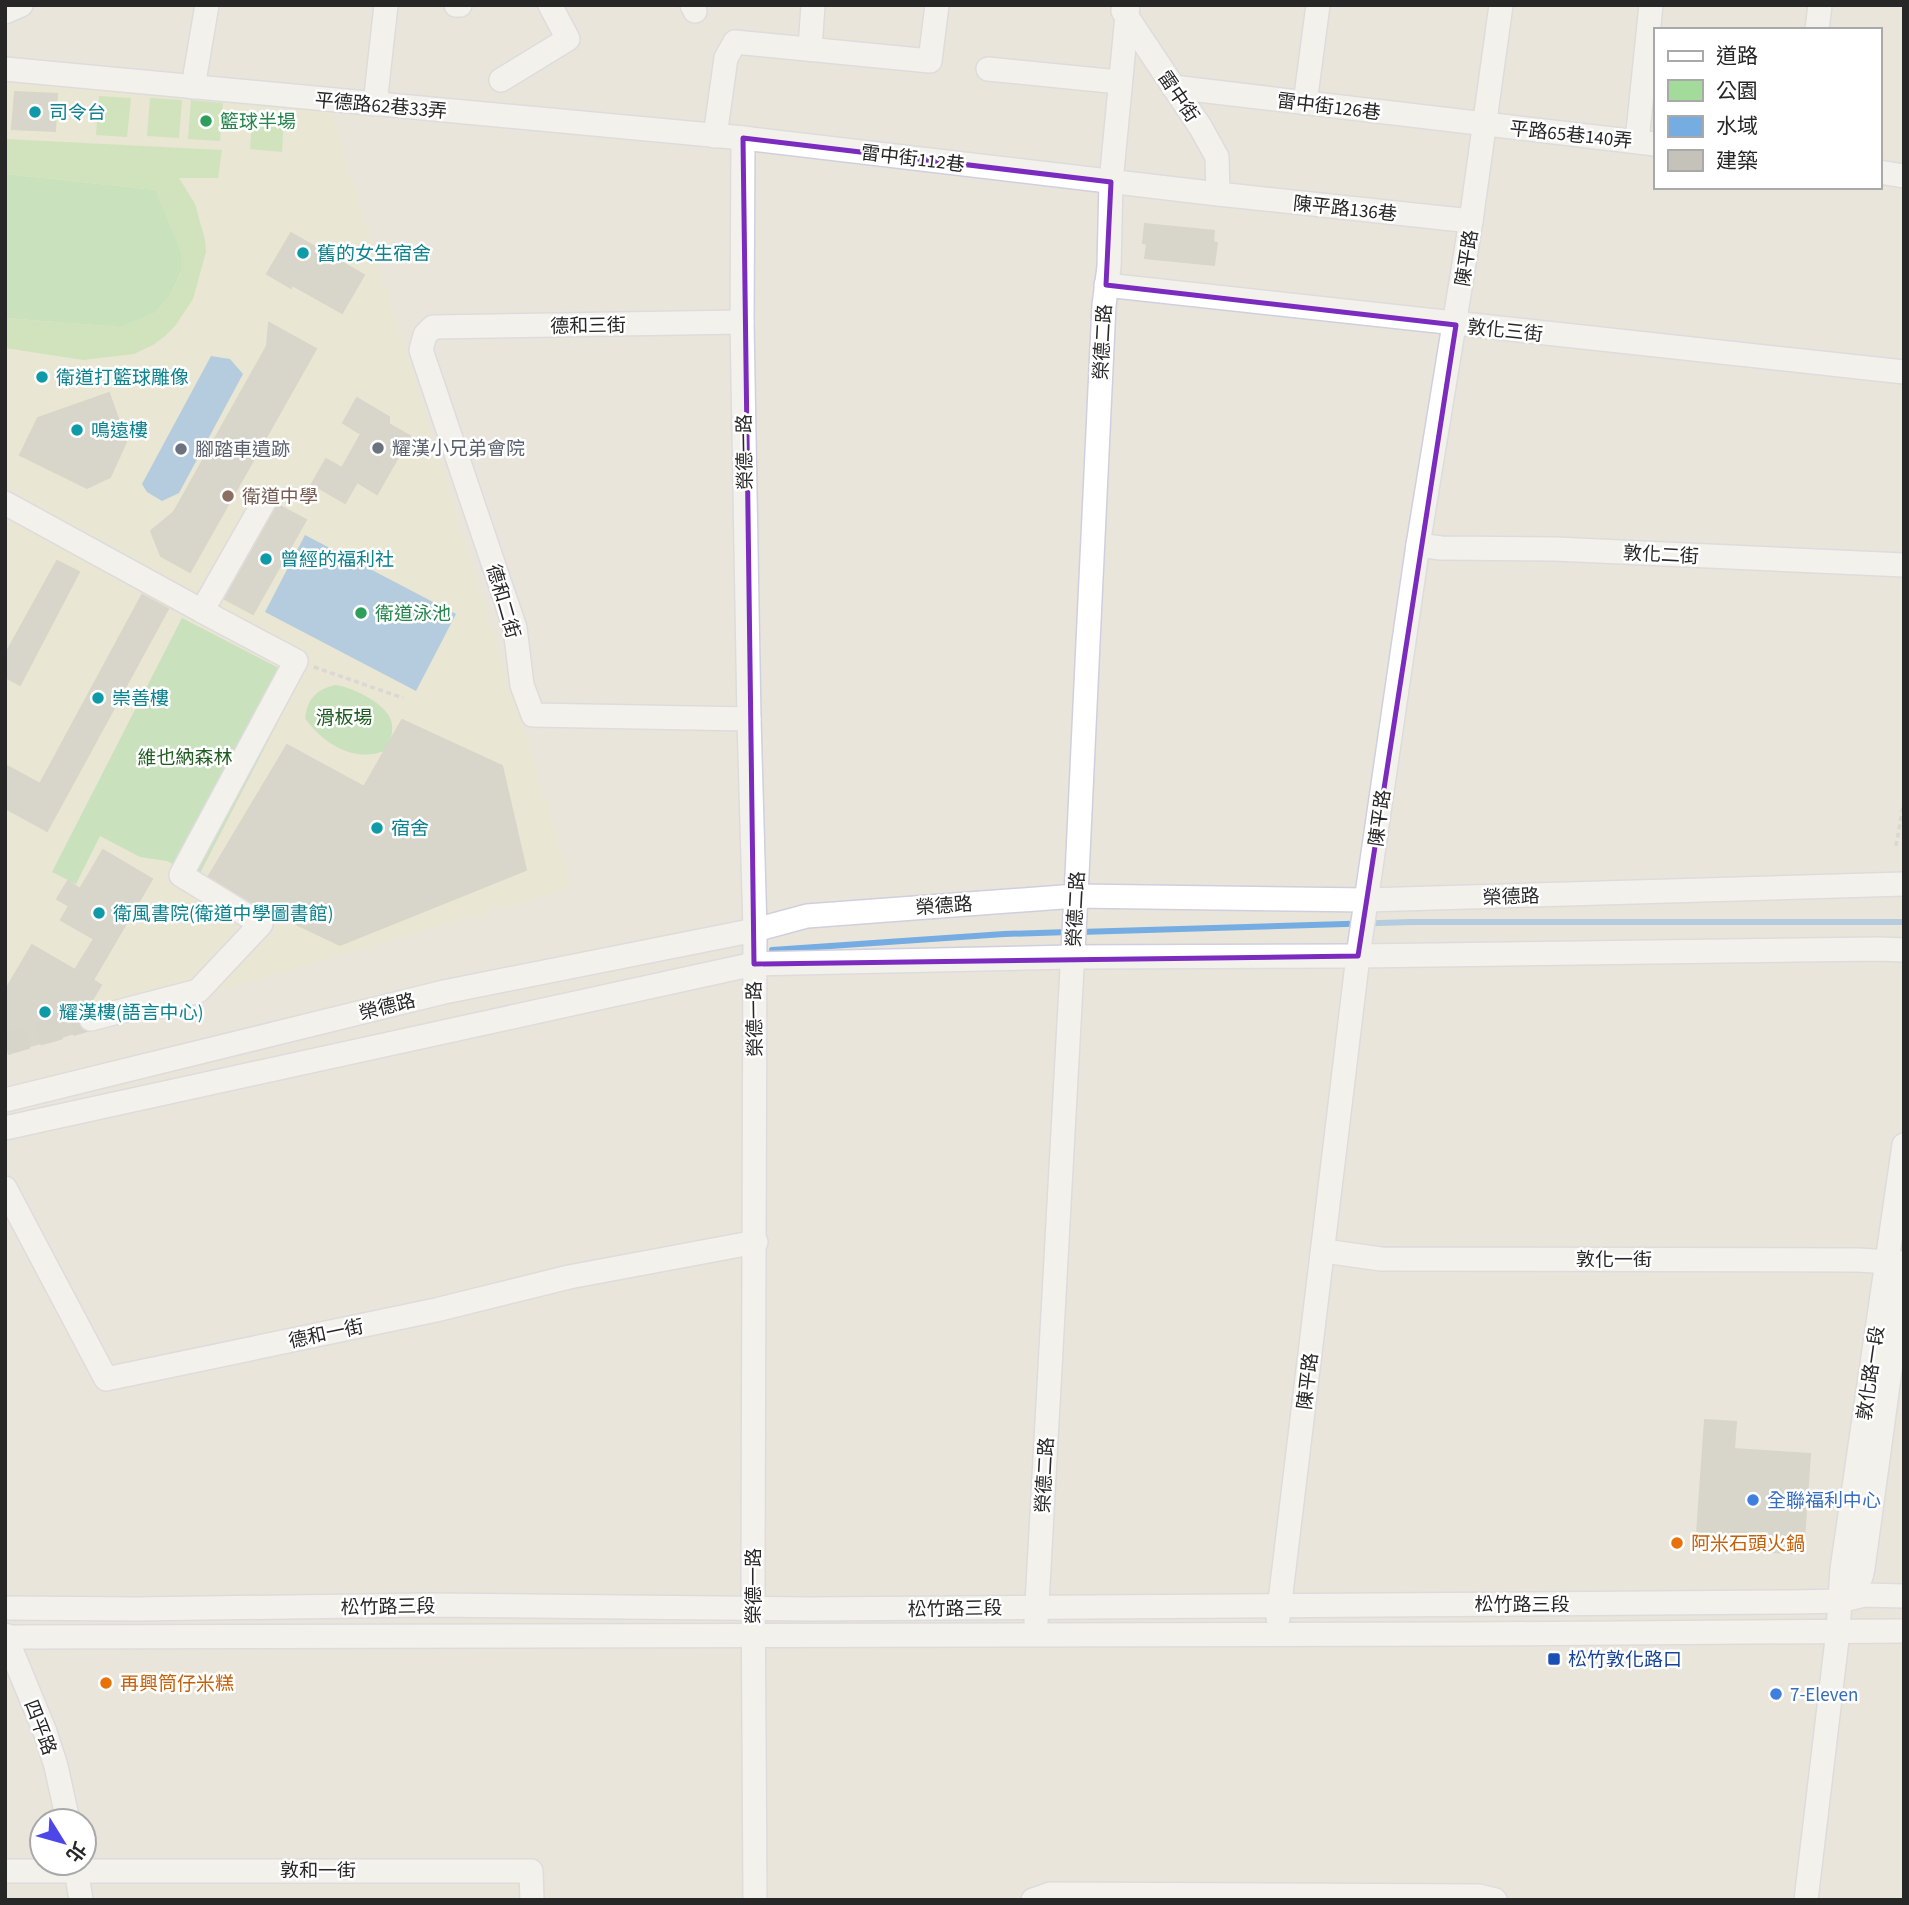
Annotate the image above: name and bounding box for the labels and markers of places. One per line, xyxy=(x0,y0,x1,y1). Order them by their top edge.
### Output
place label: 司令台 xyxy=(49,100,106,127)
marker: 司令台 xyxy=(27,104,43,120)
place label: 籃球半場 xyxy=(220,109,296,136)
marker: 籃球半場 xyxy=(198,113,214,129)
place label: 舊的女生宿舍 xyxy=(317,241,431,268)
marker: 舊的女生宿舍 xyxy=(295,245,311,261)
place label: 衛道打籃球雕像 xyxy=(56,365,189,392)
marker: 衛道打籃球雕像 xyxy=(34,369,50,385)
place label: 鳴遠樓 xyxy=(91,418,148,445)
marker: 鳴遠樓 xyxy=(69,422,85,438)
place label: 耀漢小兄弟會院 xyxy=(392,436,525,463)
place label: 腳踏車遺跡 xyxy=(195,437,290,464)
marker: 耀漢小兄弟會院 xyxy=(370,440,386,456)
marker: 腳踏車遺跡 xyxy=(173,441,189,457)
place label: 衛道中學 xyxy=(242,484,318,511)
marker: 衛道中學 xyxy=(220,488,236,504)
place label: 曾經的福利社 xyxy=(280,547,394,574)
marker: 曾經的福利社 xyxy=(258,551,274,567)
place label: 衛道泳池 xyxy=(375,601,451,628)
marker: 衛道泳池 xyxy=(353,605,369,621)
place label: 崇善樓 xyxy=(112,686,169,713)
marker: 崇善樓 xyxy=(90,690,106,706)
place label: 宿舍 xyxy=(391,816,429,843)
marker: 宿舍 xyxy=(369,820,385,836)
place label: 衛風書院(衛道中學圖書館) xyxy=(113,901,334,928)
marker: 衛風書院(衛道中學圖書館) xyxy=(91,905,107,921)
place label: 耀漢樓(語言中心) xyxy=(59,1000,204,1027)
marker: 耀漢樓(語言中心) xyxy=(37,1004,53,1020)
place label: 全聯福利中心 xyxy=(1767,1488,1881,1515)
marker: 全聯福利中心 xyxy=(1745,1492,1761,1508)
place label: 阿米石頭火鍋 xyxy=(1691,1531,1805,1558)
marker: 阿米石頭火鍋 xyxy=(1669,1535,1685,1551)
place label: 松竹敦化路口 xyxy=(1568,1647,1682,1674)
marker: 松竹敦化路口 xyxy=(1546,1651,1562,1667)
place label: 再興筒仔米糕 xyxy=(120,1671,234,1698)
marker: 再興筒仔米糕 xyxy=(98,1675,114,1691)
place label: 7-Eleven xyxy=(1790,1682,1858,1709)
marker: 7-Eleven xyxy=(1768,1686,1784,1702)

